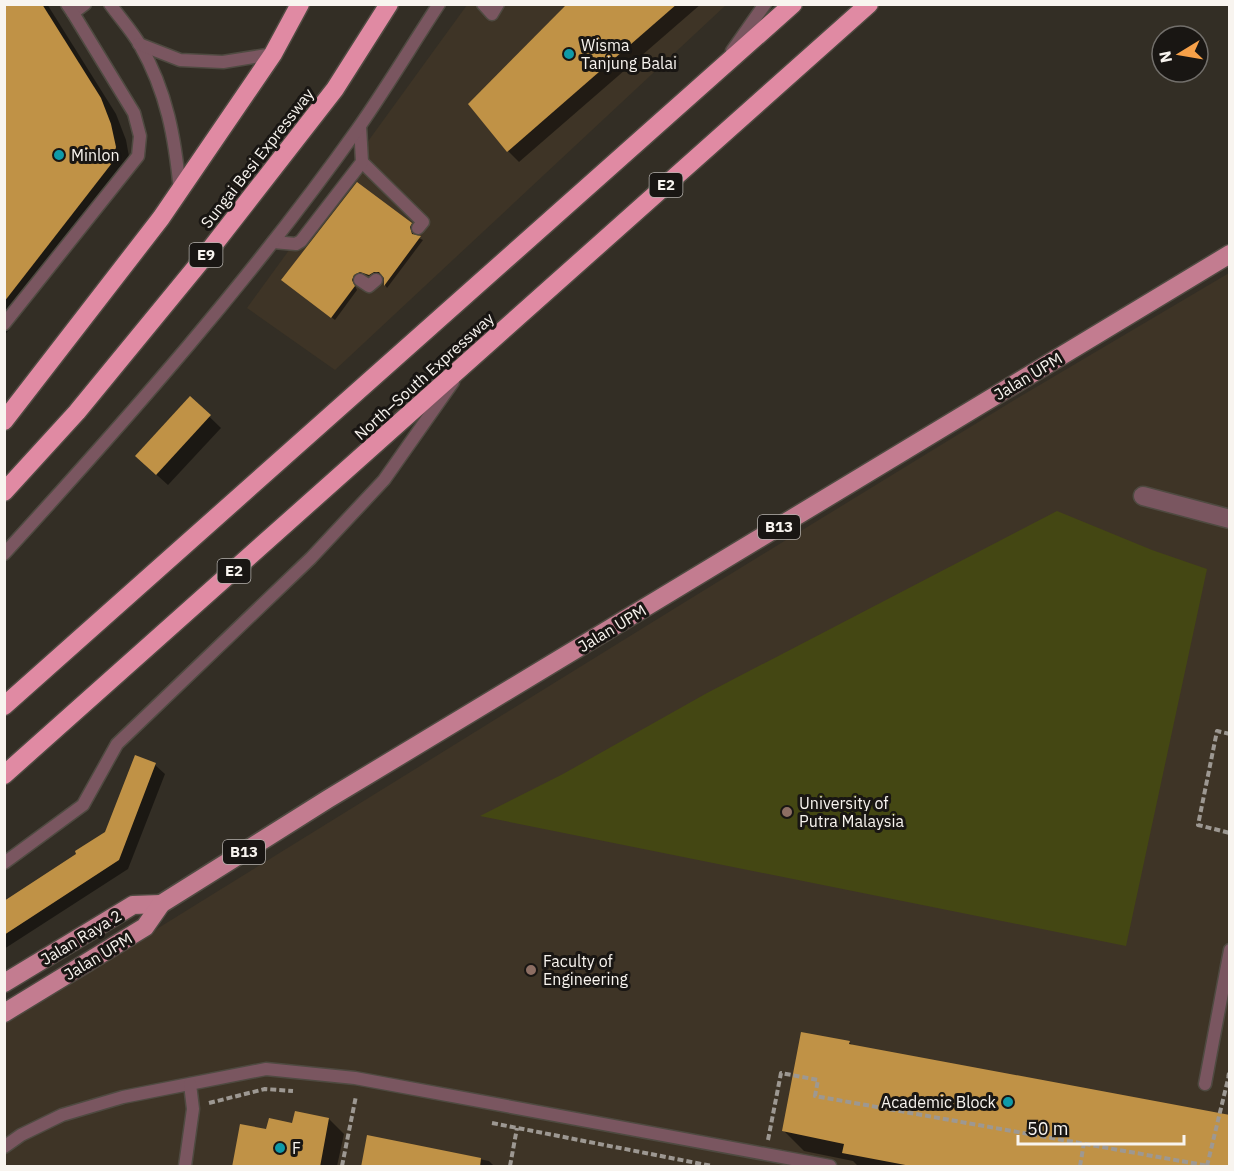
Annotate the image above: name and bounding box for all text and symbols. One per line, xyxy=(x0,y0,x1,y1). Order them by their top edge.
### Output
north arrow xyxy=(1150,24,1210,84)
place label: Wisma Tanjung Balai xyxy=(581,35,677,73)
marker: Wisma Tanjung Balai xyxy=(562,47,576,61)
text: N xyxy=(1154,49,1176,64)
street label: Sungai Besi Expressway xyxy=(196,84,318,232)
place label: Minlon xyxy=(71,145,119,165)
marker: Minlon xyxy=(52,148,66,162)
road number: E2 xyxy=(650,173,682,197)
road number: E9 xyxy=(190,243,222,267)
street label: North–South Expressway xyxy=(350,308,498,444)
street label: Jalan UPM xyxy=(990,348,1066,404)
road number: B13 xyxy=(758,515,800,539)
road number: E2 xyxy=(218,559,250,583)
street label: Jalan UPM xyxy=(574,600,650,656)
place label: University of Putra Malaysia xyxy=(799,793,905,831)
marker: University of Putra Malaysia xyxy=(780,805,794,819)
road number: B13 xyxy=(223,840,265,864)
street label: Jalan Raya 2 xyxy=(37,905,125,969)
street label: Jalan UPM xyxy=(60,928,136,984)
place label: Faculty of Engineering xyxy=(543,951,628,989)
marker: Faculty of Engineering xyxy=(524,963,538,977)
place label: Academic Block xyxy=(881,1092,997,1112)
marker: Academic Block xyxy=(1001,1095,1015,1109)
scale bar xyxy=(1018,1108,1184,1146)
text: 50 m xyxy=(1027,1117,1069,1140)
place label: F xyxy=(292,1138,301,1158)
marker: F xyxy=(273,1141,287,1155)

